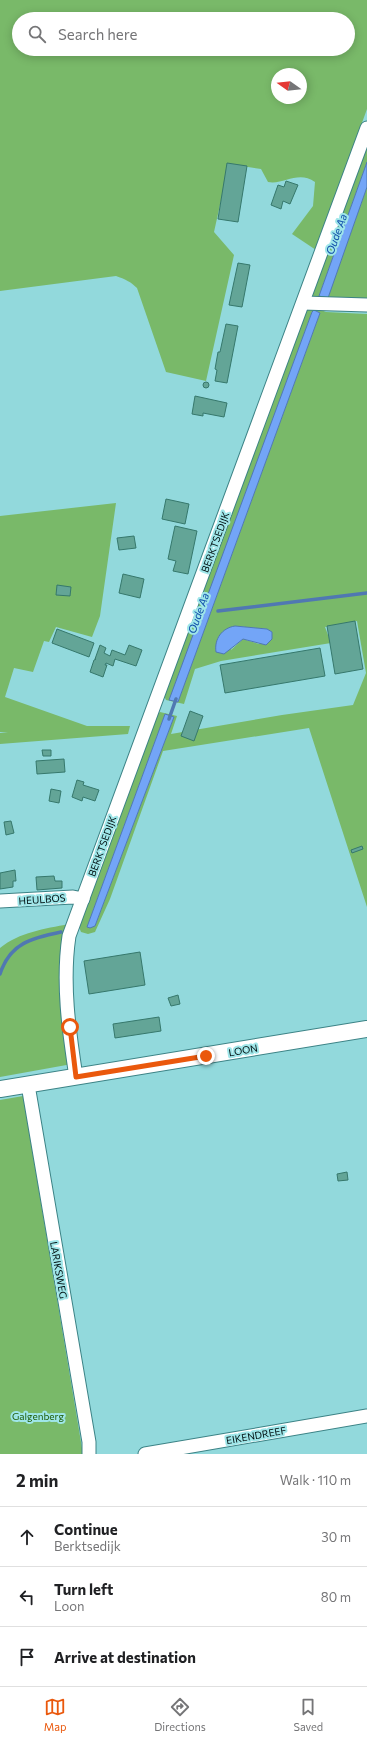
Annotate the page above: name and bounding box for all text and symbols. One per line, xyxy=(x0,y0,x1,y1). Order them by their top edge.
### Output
search box xyxy=(12,12,355,56)
icon: search xyxy=(26,23,48,45)
text: Search here xyxy=(58,25,137,43)
north arrow xyxy=(271,68,307,104)
water label: Oude Aa xyxy=(323,212,349,256)
street label: BERKTSEDIJK xyxy=(198,510,232,574)
water label: Oude Aa xyxy=(185,591,211,635)
street label: BERKTSEDIJK xyxy=(85,814,119,878)
street label: HEULBOS xyxy=(18,891,66,907)
route start xyxy=(61,1018,79,1036)
street label: LOON xyxy=(227,1042,259,1058)
route end xyxy=(197,1047,215,1065)
street label: LARIKSWEG xyxy=(48,1240,70,1300)
park label: Galgenberg xyxy=(12,1410,65,1422)
street label: EIKENDREEF xyxy=(225,1424,287,1446)
text: 2 min xyxy=(16,1470,58,1491)
text: Walk · 110 m xyxy=(280,1472,351,1488)
text: Continue xyxy=(54,1520,118,1538)
icon: ahead xyxy=(16,1526,38,1548)
text: 30 m xyxy=(321,1529,351,1545)
text: Berktsedijk xyxy=(54,1538,121,1554)
text: Turn left xyxy=(54,1580,113,1598)
icon: left xyxy=(16,1586,38,1608)
text: 80 m xyxy=(321,1589,351,1605)
text: Loon xyxy=(54,1598,84,1614)
icon: arrive xyxy=(16,1646,38,1668)
text: Arrive at destination xyxy=(54,1648,196,1666)
tab: Map xyxy=(44,1696,67,1733)
tab: Directions xyxy=(154,1696,206,1733)
tab: Saved xyxy=(293,1696,323,1733)

